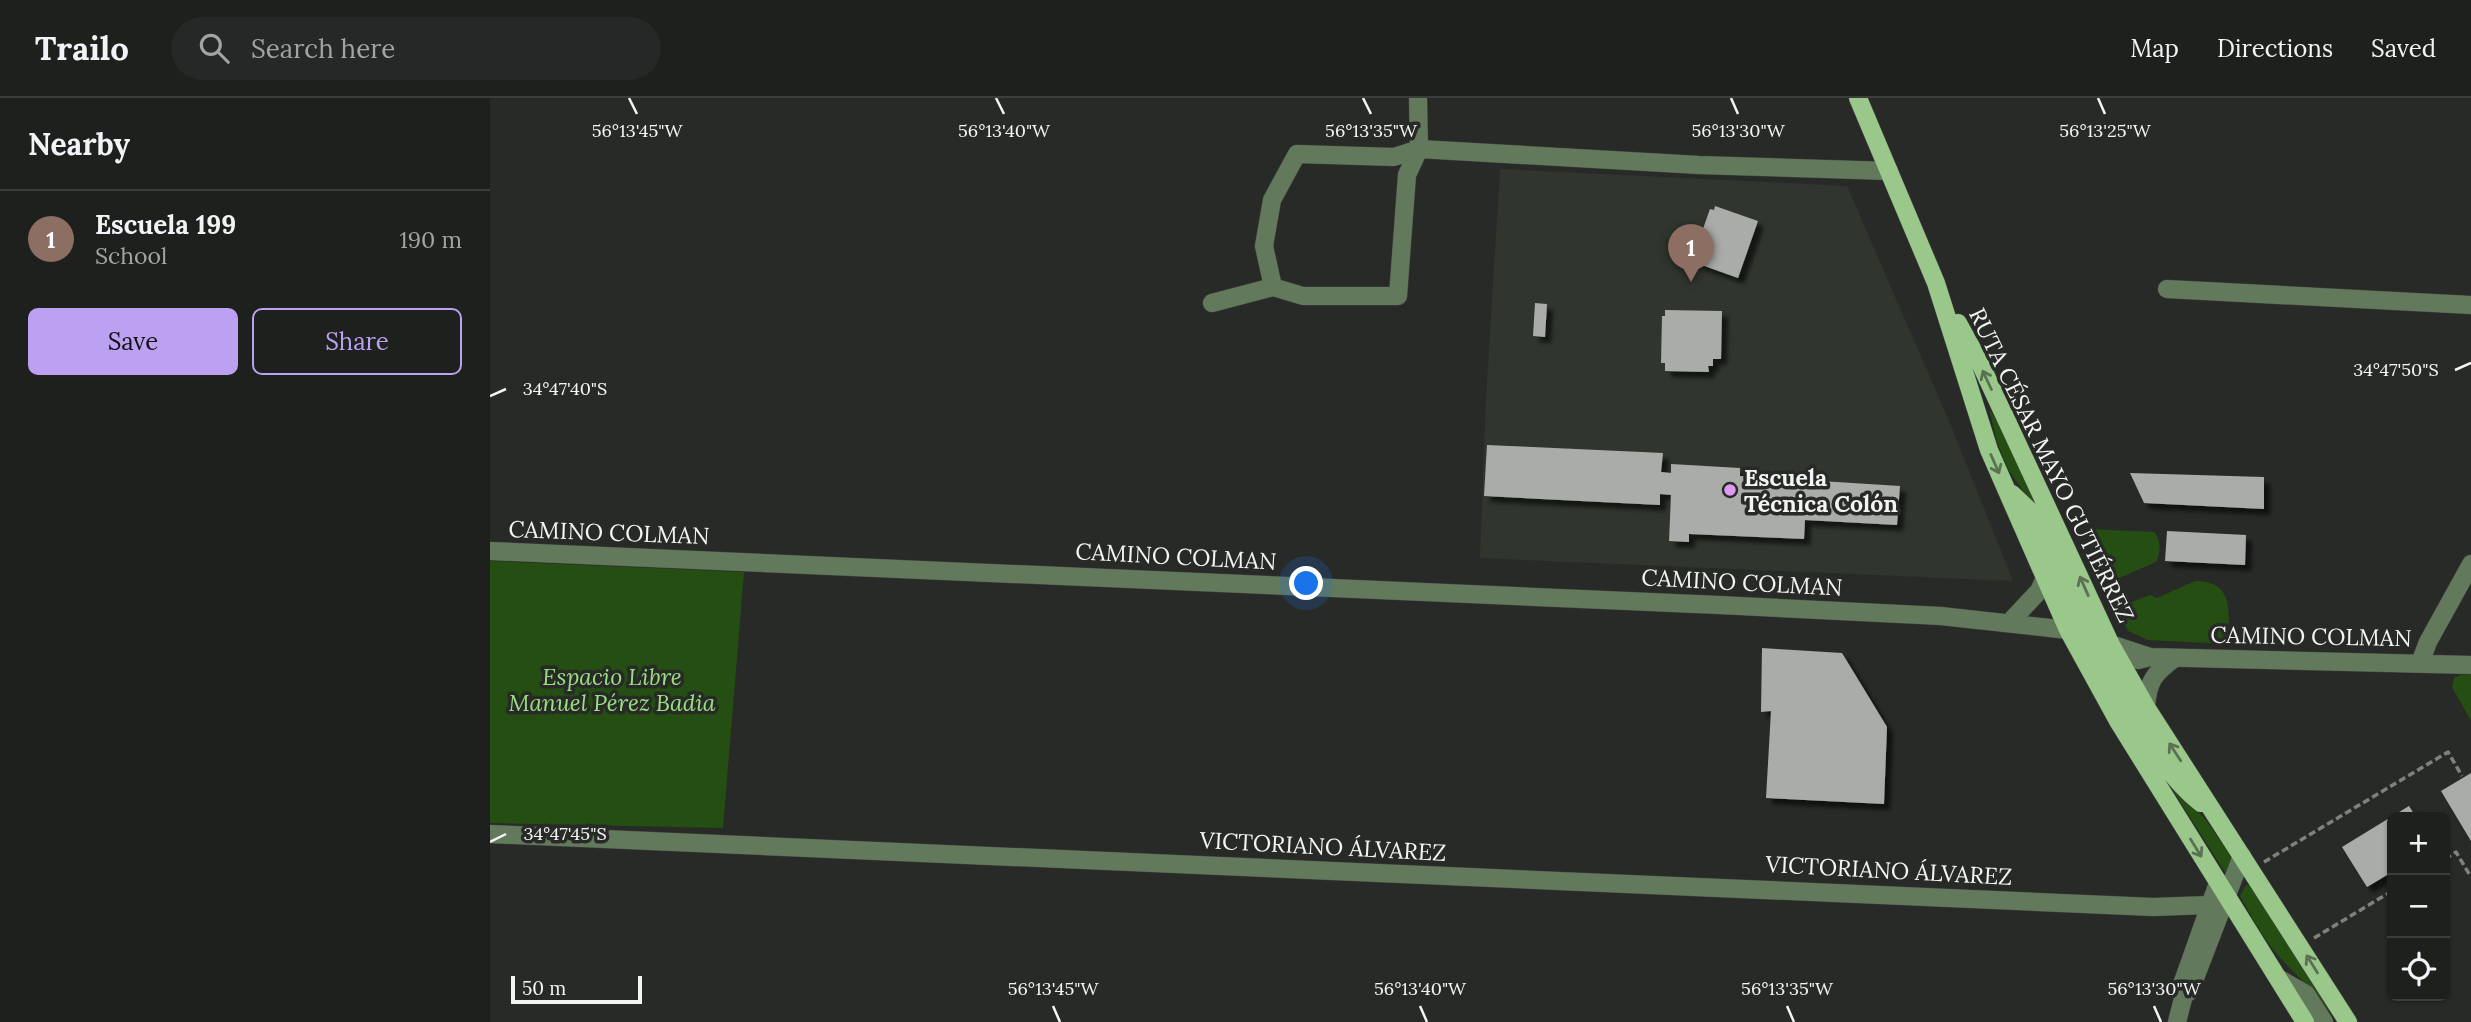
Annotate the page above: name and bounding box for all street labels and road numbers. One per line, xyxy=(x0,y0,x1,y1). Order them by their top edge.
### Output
street label: RUTA CÉSAR MAYO GUTIÉRREZ xyxy=(1963,303,2141,627)
street label: CAMINO COLMAN xyxy=(508,514,710,550)
street label: CAMINO COLMAN xyxy=(1075,536,1277,576)
street label: CAMINO COLMAN xyxy=(1641,562,1843,602)
street label: CAMINO COLMAN xyxy=(2210,620,2412,652)
street label: VICTORIANO ÁLVAREZ xyxy=(1198,825,1447,867)
street label: VICTORIANO ÁLVAREZ xyxy=(1764,849,2013,891)

